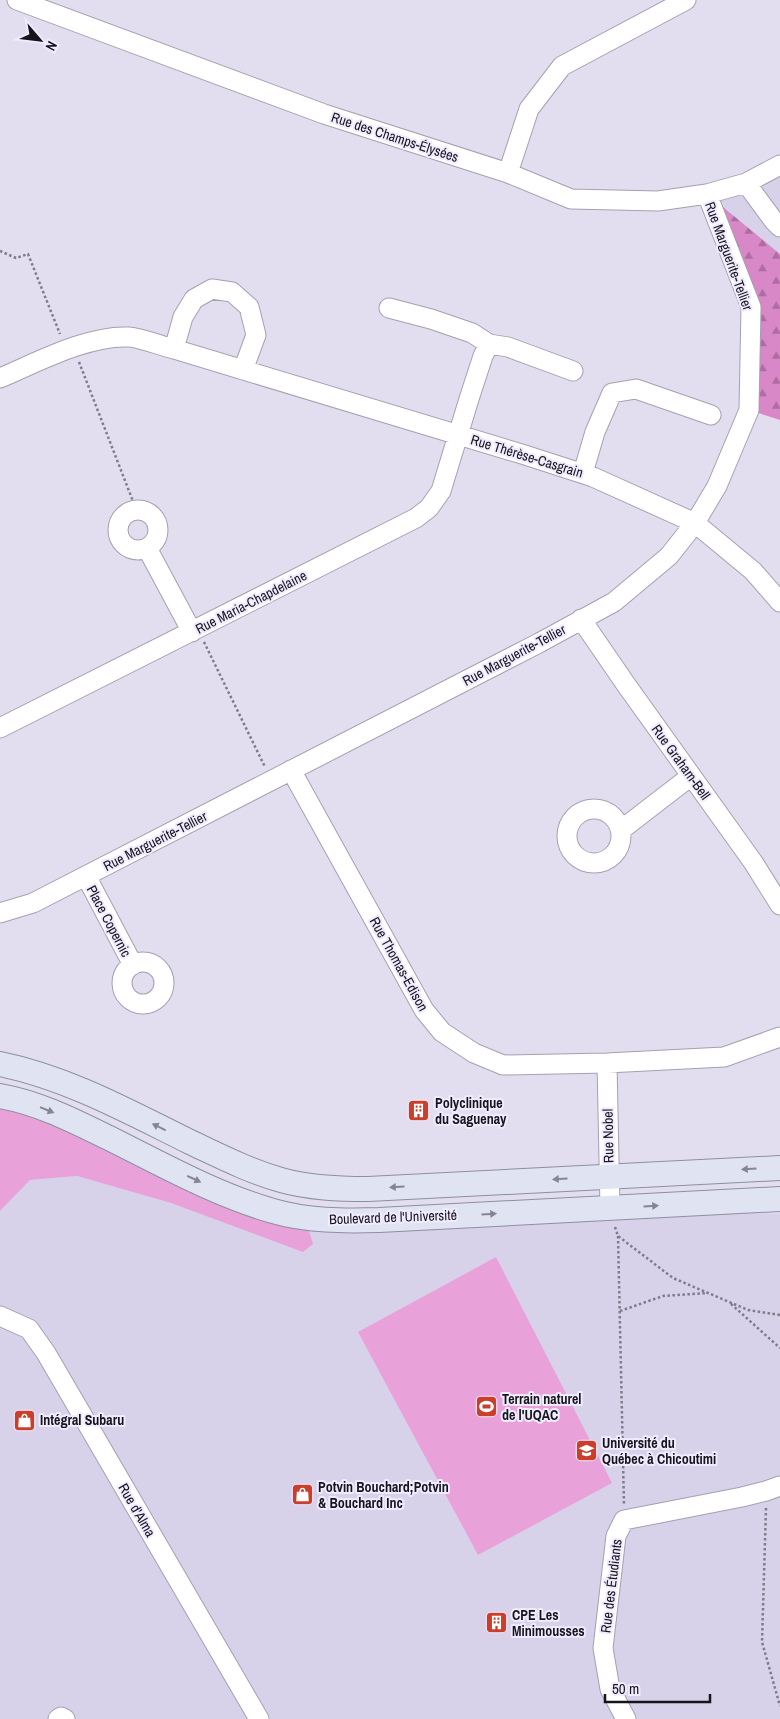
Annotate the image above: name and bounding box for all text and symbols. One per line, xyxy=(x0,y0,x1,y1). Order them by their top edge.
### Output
north arrow xyxy=(15,15,65,65)
text: N xyxy=(42,38,61,54)
street label: Rue des Champs-Élysées xyxy=(329,108,461,166)
street label: Rue Marguerite-Tellier xyxy=(701,199,757,313)
street label: Rue Thérèse-Casgrain xyxy=(469,430,585,482)
street label: Rue Maria-Chapdelaine xyxy=(192,566,310,638)
street label: Rue Marguerite-Tellier xyxy=(459,620,569,690)
street label: Rue Graham-Bell xyxy=(648,721,714,803)
street label: Rue Marguerite-Tellier xyxy=(100,807,210,875)
street label: Place Copernic xyxy=(83,882,135,960)
street label: Rue Thomas-Edison xyxy=(366,914,432,1014)
place label: Polyclinique du Saguenay xyxy=(435,1094,507,1128)
building icon: Polyclinique du Saguenay xyxy=(407,1099,431,1123)
one-way arrow xyxy=(40,1106,54,1114)
street label: Rue Nobel xyxy=(599,1109,617,1163)
one-way arrow xyxy=(152,1123,167,1131)
one-way arrow xyxy=(741,1166,757,1174)
one-way arrow xyxy=(186,1175,201,1183)
one-way arrow xyxy=(551,1175,567,1183)
one-way arrow xyxy=(389,1184,405,1192)
one-way arrow xyxy=(643,1202,659,1210)
street label: Boulevard de l'Université xyxy=(329,1206,457,1228)
one-way arrow xyxy=(481,1210,497,1218)
place label: Terrain naturel de l'UQAC xyxy=(502,1390,582,1424)
sports icon: Terrain naturel de l'UQAC xyxy=(474,1395,498,1419)
shop icon: Intégral Subaru xyxy=(12,1408,36,1432)
place label: Intégral Subaru xyxy=(40,1411,124,1429)
place label: Université du Québec à Chicoutimi xyxy=(602,1434,716,1468)
school or university icon: Université du Québec à Chicoutimi xyxy=(574,1439,598,1463)
place label: Potvin Bouchard;Potvin & Bouchard Inc xyxy=(318,1478,449,1512)
street label: Rue d'Alma xyxy=(114,1480,160,1541)
shop icon: Potvin Bouchard;Potvin & Bouchard Inc xyxy=(290,1483,314,1507)
street label: Rue des Étudiants xyxy=(596,1538,626,1634)
place label: CPE Les Minimousses xyxy=(512,1606,585,1640)
building icon: CPE Les Minimousses xyxy=(484,1611,508,1635)
scale bar xyxy=(605,1672,710,1704)
text: 50 m xyxy=(612,1678,639,1699)

